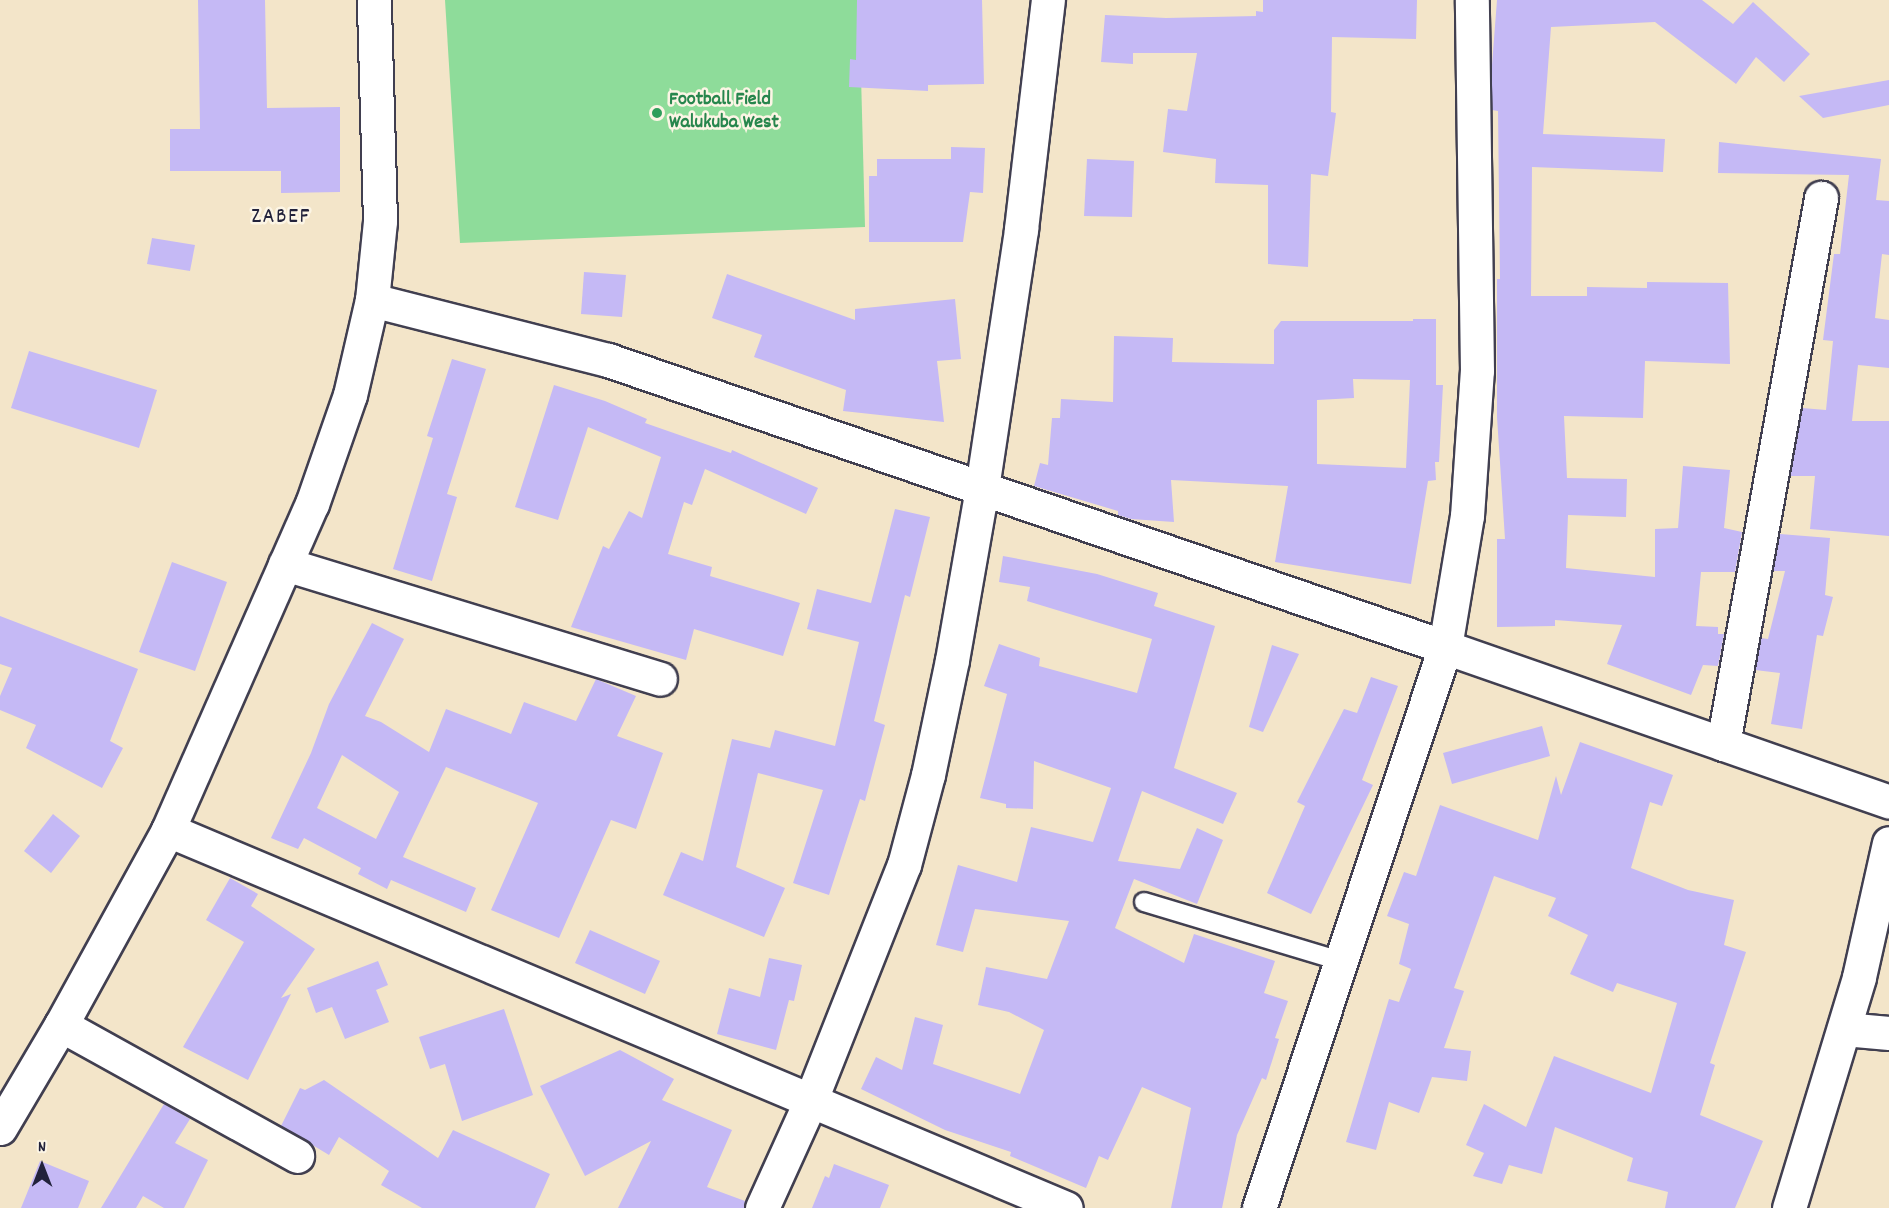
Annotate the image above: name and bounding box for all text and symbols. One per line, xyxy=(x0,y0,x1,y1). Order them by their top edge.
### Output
place label: Football Field Walukuba West xyxy=(669,89,779,136)
marker: Football Field Walukuba West xyxy=(650,106,664,120)
district label: ZABEF xyxy=(251,205,311,231)
north arrow xyxy=(12,1136,72,1196)
text: N xyxy=(38,1136,46,1159)

